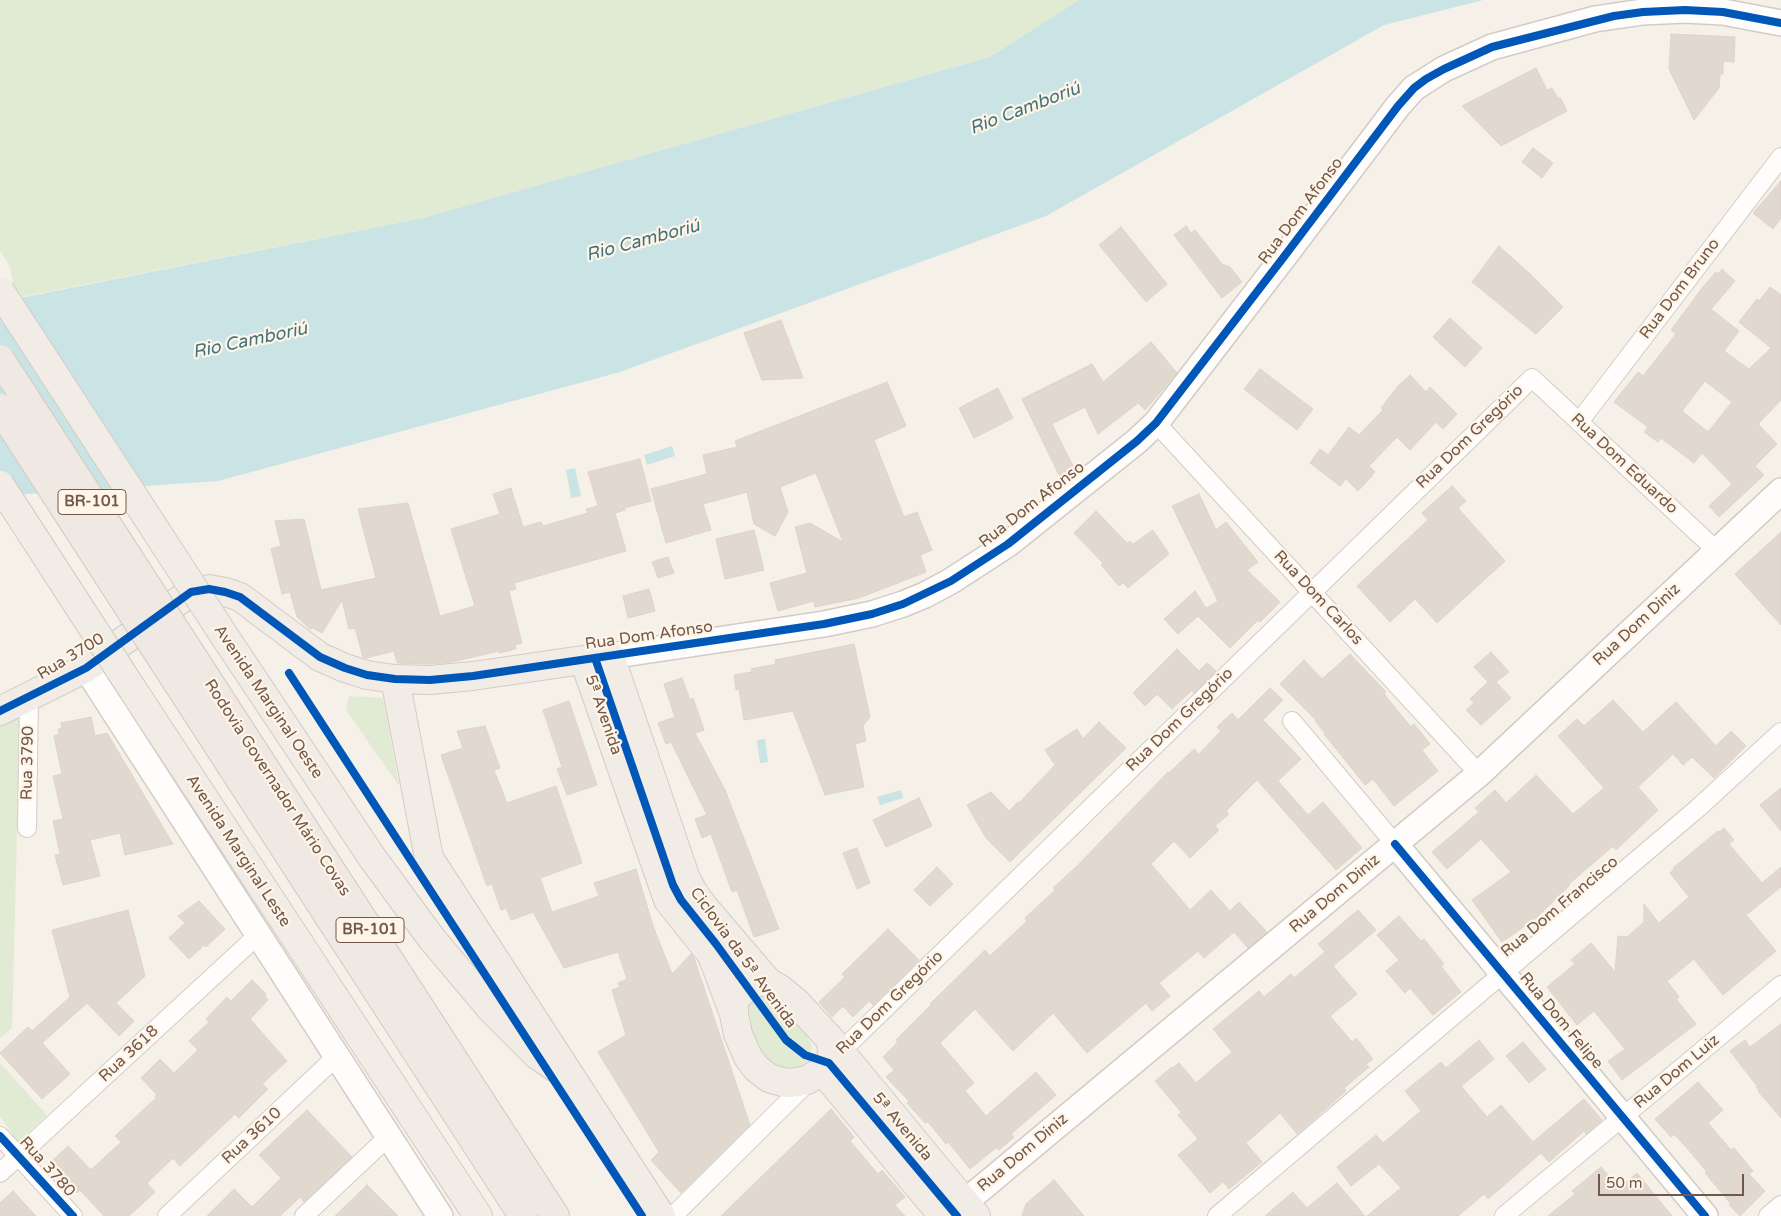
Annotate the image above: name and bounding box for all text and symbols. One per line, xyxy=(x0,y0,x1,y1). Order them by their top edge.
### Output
water label: Rio Camboriú xyxy=(967,78,1083,140)
street label: Rua Dom Afonso xyxy=(1255,154,1347,268)
water label: Rio Camboriú xyxy=(584,215,702,267)
street label: Rua Dom Bruno xyxy=(1636,235,1724,343)
water label: Rio Camboriú xyxy=(191,318,309,364)
street label: Rua Dom Gregório xyxy=(1413,381,1527,493)
street label: Rua Dom Eduardo xyxy=(1567,410,1681,518)
street label: Rua Dom Afonso xyxy=(975,458,1089,552)
road number: BR-101 xyxy=(58,490,126,514)
street label: Rua Dom Carlos xyxy=(1269,547,1367,649)
street label: Rua Dom Diniz xyxy=(1589,580,1685,670)
street label: Rua Dom Afonso xyxy=(584,618,714,654)
street label: Avenida Marginal Oeste xyxy=(209,621,327,783)
street label: Rua 3700 xyxy=(34,630,108,684)
street label: Rua Dom Gregório xyxy=(1123,664,1237,776)
street label: 5ª Avenida xyxy=(580,673,626,757)
street label: Rodovia Governador Mário Covas xyxy=(200,676,354,900)
street label: Rua 3790 xyxy=(18,726,38,800)
street label: Avenida Marginal Leste xyxy=(181,771,295,931)
street label: Rua Dom Diniz xyxy=(1286,851,1384,937)
street label: Rua Dom Francisco xyxy=(1497,852,1623,962)
street label: Ciclovia da 5ª Avenida xyxy=(685,884,801,1032)
road number: BR-101 xyxy=(336,918,404,942)
street label: Rua Dom Gregório xyxy=(833,947,947,1059)
street label: Rua Dom Felipe xyxy=(1515,969,1607,1073)
street label: Rua 3618 xyxy=(95,1022,163,1086)
street label: Rua Dom Luiz xyxy=(1630,1031,1724,1113)
street label: 5ª Avenida xyxy=(868,1089,936,1165)
street label: Rua 3610 xyxy=(218,1104,286,1168)
street label: Rua Dom Diniz xyxy=(974,1110,1072,1196)
street label: Rua 3780 xyxy=(15,1133,79,1201)
scale bar xyxy=(1601,1164,1747,1196)
text: 50 m xyxy=(1606,1174,1643,1192)

